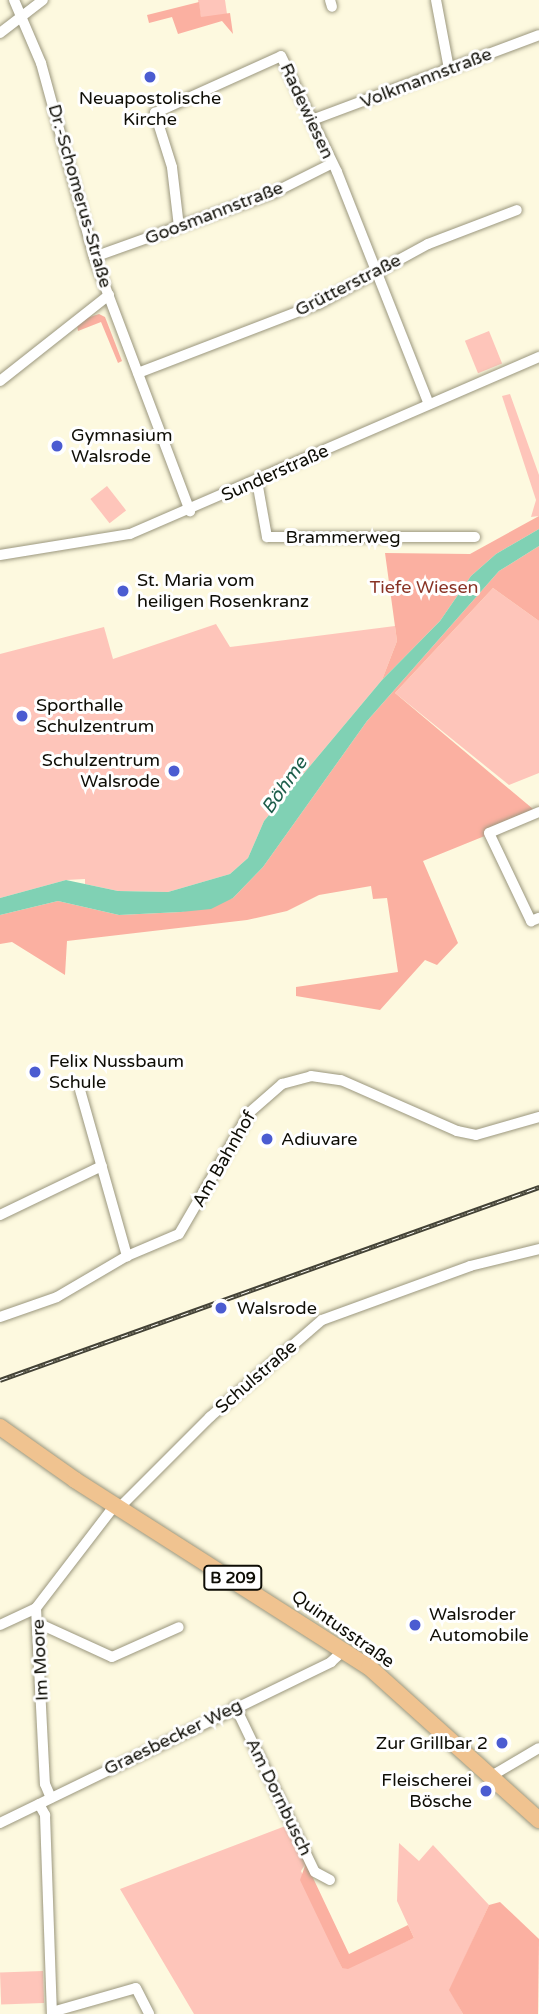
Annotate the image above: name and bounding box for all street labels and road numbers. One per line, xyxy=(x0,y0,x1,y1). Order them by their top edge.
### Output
street label: Volkmannstraße xyxy=(357,43,495,113)
street label: Radewiesen xyxy=(275,60,339,162)
street label: Dr.-Schomerus-Straße xyxy=(43,102,117,290)
street label: Goosmannstraße xyxy=(142,177,286,249)
street label: Grütterstraße xyxy=(292,249,404,321)
street label: Sunderstraße xyxy=(218,440,332,506)
street label: Brammerweg xyxy=(285,526,401,548)
street label: Am Bahnhof xyxy=(188,1107,260,1211)
street label: Schulstraße xyxy=(211,1336,301,1418)
road number: B 209 xyxy=(203,1566,263,1590)
street label: Quintusstraße xyxy=(287,1586,399,1672)
street label: Im Moore xyxy=(27,1618,53,1702)
street label: Graesbecker Weg xyxy=(100,1694,246,1780)
street label: Am Dornbusch xyxy=(241,1735,317,1859)

